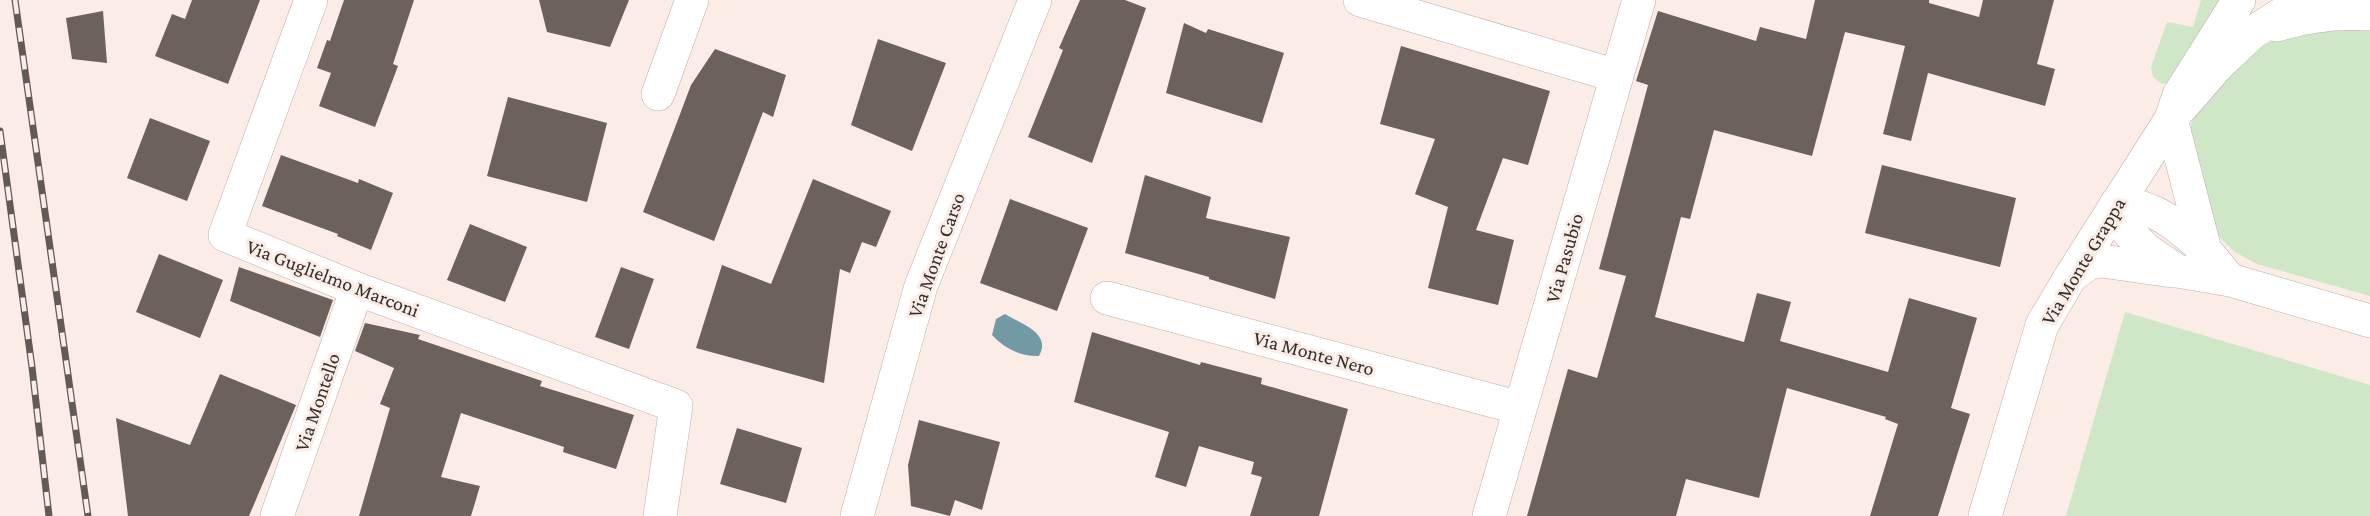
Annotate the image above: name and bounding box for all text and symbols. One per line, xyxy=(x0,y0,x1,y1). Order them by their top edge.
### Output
street label: Via Monte Carso xyxy=(903,189,969,320)
street label: Via Monte Grappa xyxy=(2036,193,2130,329)
street label: Via Pasubio xyxy=(1541,211,1587,305)
street label: Via Guglielmo Marconi xyxy=(243,235,422,322)
street label: Via Monte Nero xyxy=(1251,326,1377,380)
street label: Via Montello xyxy=(290,350,344,454)

